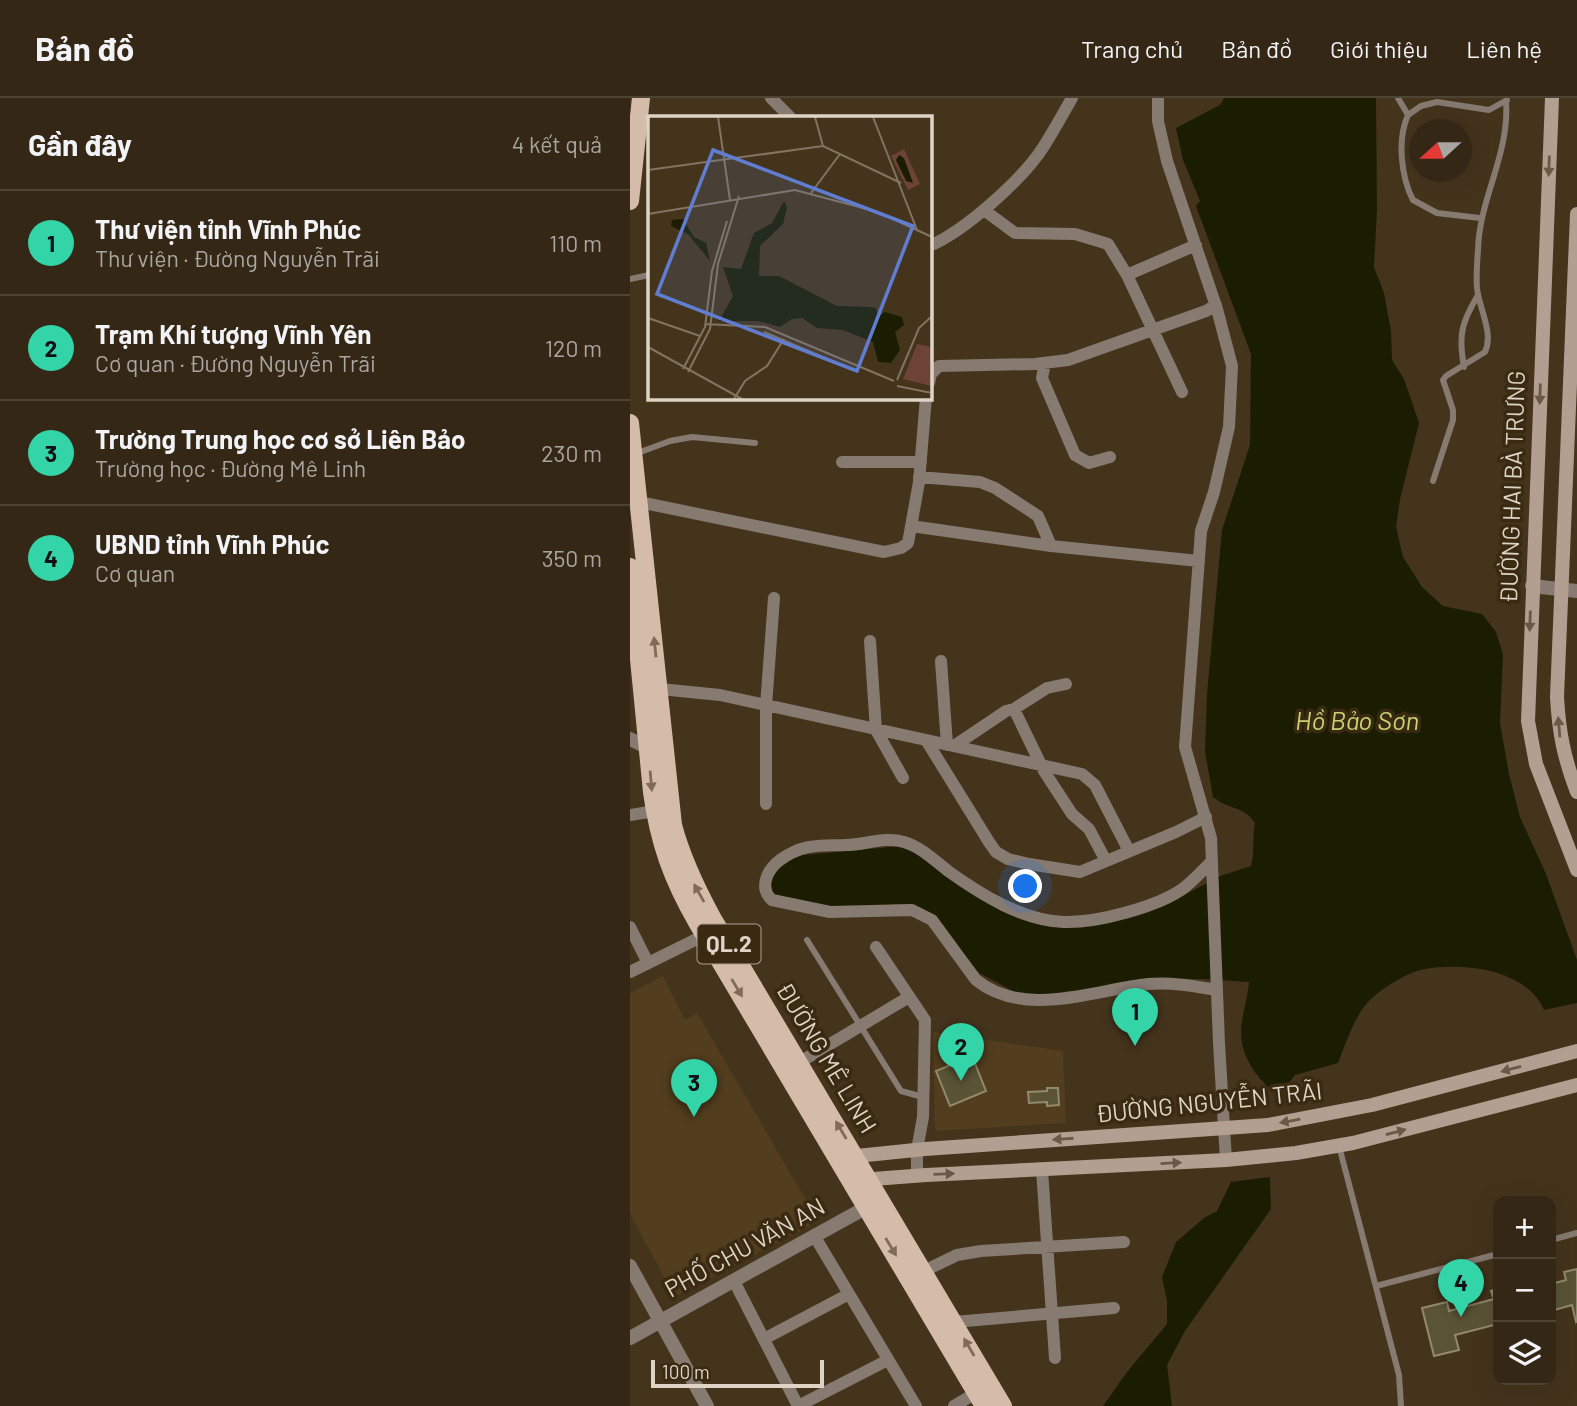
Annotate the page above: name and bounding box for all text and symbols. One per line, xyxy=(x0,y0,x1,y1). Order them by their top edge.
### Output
text: Bản đồ xyxy=(35,28,134,68)
text: Trang chủ xyxy=(1081,34,1183,63)
text: Bản đồ xyxy=(1221,34,1292,63)
text: Giới thiệu xyxy=(1330,34,1428,63)
text: Liên hệ xyxy=(1466,34,1542,63)
inset map xyxy=(648,116,931,399)
north arrow xyxy=(1409,119,1472,182)
text: Gần đây xyxy=(28,126,132,162)
text: 4 kết quả xyxy=(512,130,602,158)
one-way arrow xyxy=(1543,155,1554,177)
text: Thư viện tỉnh Vĩnh Phúc xyxy=(95,213,361,244)
text: 1 xyxy=(47,229,55,257)
text: 110 m xyxy=(549,229,602,257)
text: Thư viện · Đường Nguyễn Trãi xyxy=(95,244,380,272)
text: Trạm Khí tượng Vĩnh Yên xyxy=(95,318,372,349)
text: 2 xyxy=(45,334,57,362)
text: 120 m xyxy=(545,334,602,362)
text: Cơ quan · Đường Nguyễn Trãi xyxy=(95,349,376,377)
street label: ĐƯỜNG HAI BÀ TRƯNG xyxy=(1493,370,1530,604)
one-way arrow xyxy=(1534,383,1545,405)
text: Trường Trung học cơ sở Liên Bảo xyxy=(95,423,465,454)
text: 3 xyxy=(45,439,57,467)
text: 230 m xyxy=(541,439,602,467)
text: Trường học · Đường Mê Linh xyxy=(95,454,366,482)
text: UBND tỉnh Vĩnh Phúc xyxy=(95,528,329,559)
text: 4 xyxy=(44,544,58,572)
text: 350 m xyxy=(542,544,602,572)
text: Cơ quan xyxy=(95,559,175,587)
one-way arrow xyxy=(1525,610,1536,632)
one-way arrow xyxy=(650,636,661,658)
water label: Hồ Bảo Sơn xyxy=(1295,704,1419,735)
one-way arrow xyxy=(1553,716,1564,738)
one-way arrow xyxy=(646,770,657,792)
your location xyxy=(1008,869,1042,903)
one-way arrow xyxy=(693,883,705,903)
road number: QL.2 xyxy=(698,924,760,964)
street label: ĐƯỜNG MÊ LINH xyxy=(771,977,884,1138)
one-way arrow xyxy=(731,979,744,998)
pin: 1 xyxy=(1112,988,1158,1046)
pin: 2 xyxy=(938,1023,984,1081)
pin: 3 xyxy=(671,1059,717,1117)
one-way arrow xyxy=(1500,1064,1522,1075)
street label: ĐƯỜNG NGUYỄN TRÃI xyxy=(1094,1074,1324,1128)
one-way arrow xyxy=(1279,1116,1301,1127)
one-way arrow xyxy=(834,1121,847,1140)
one-way arrow xyxy=(1385,1126,1407,1137)
one-way arrow xyxy=(1052,1134,1074,1145)
one-way arrow xyxy=(1160,1157,1182,1168)
one-way arrow xyxy=(933,1168,955,1179)
street label: PHỐ CHU VĂN AN xyxy=(659,1191,829,1303)
map controls xyxy=(1493,1196,1556,1385)
button: + xyxy=(1493,1196,1556,1259)
one-way arrow xyxy=(884,1238,897,1257)
pin: 4 xyxy=(1438,1259,1484,1317)
button: − xyxy=(1493,1259,1556,1322)
button: layers xyxy=(1493,1322,1556,1385)
one-way arrow xyxy=(963,1338,975,1357)
scale bar xyxy=(651,1357,824,1389)
text: 100 m xyxy=(662,1360,710,1383)

